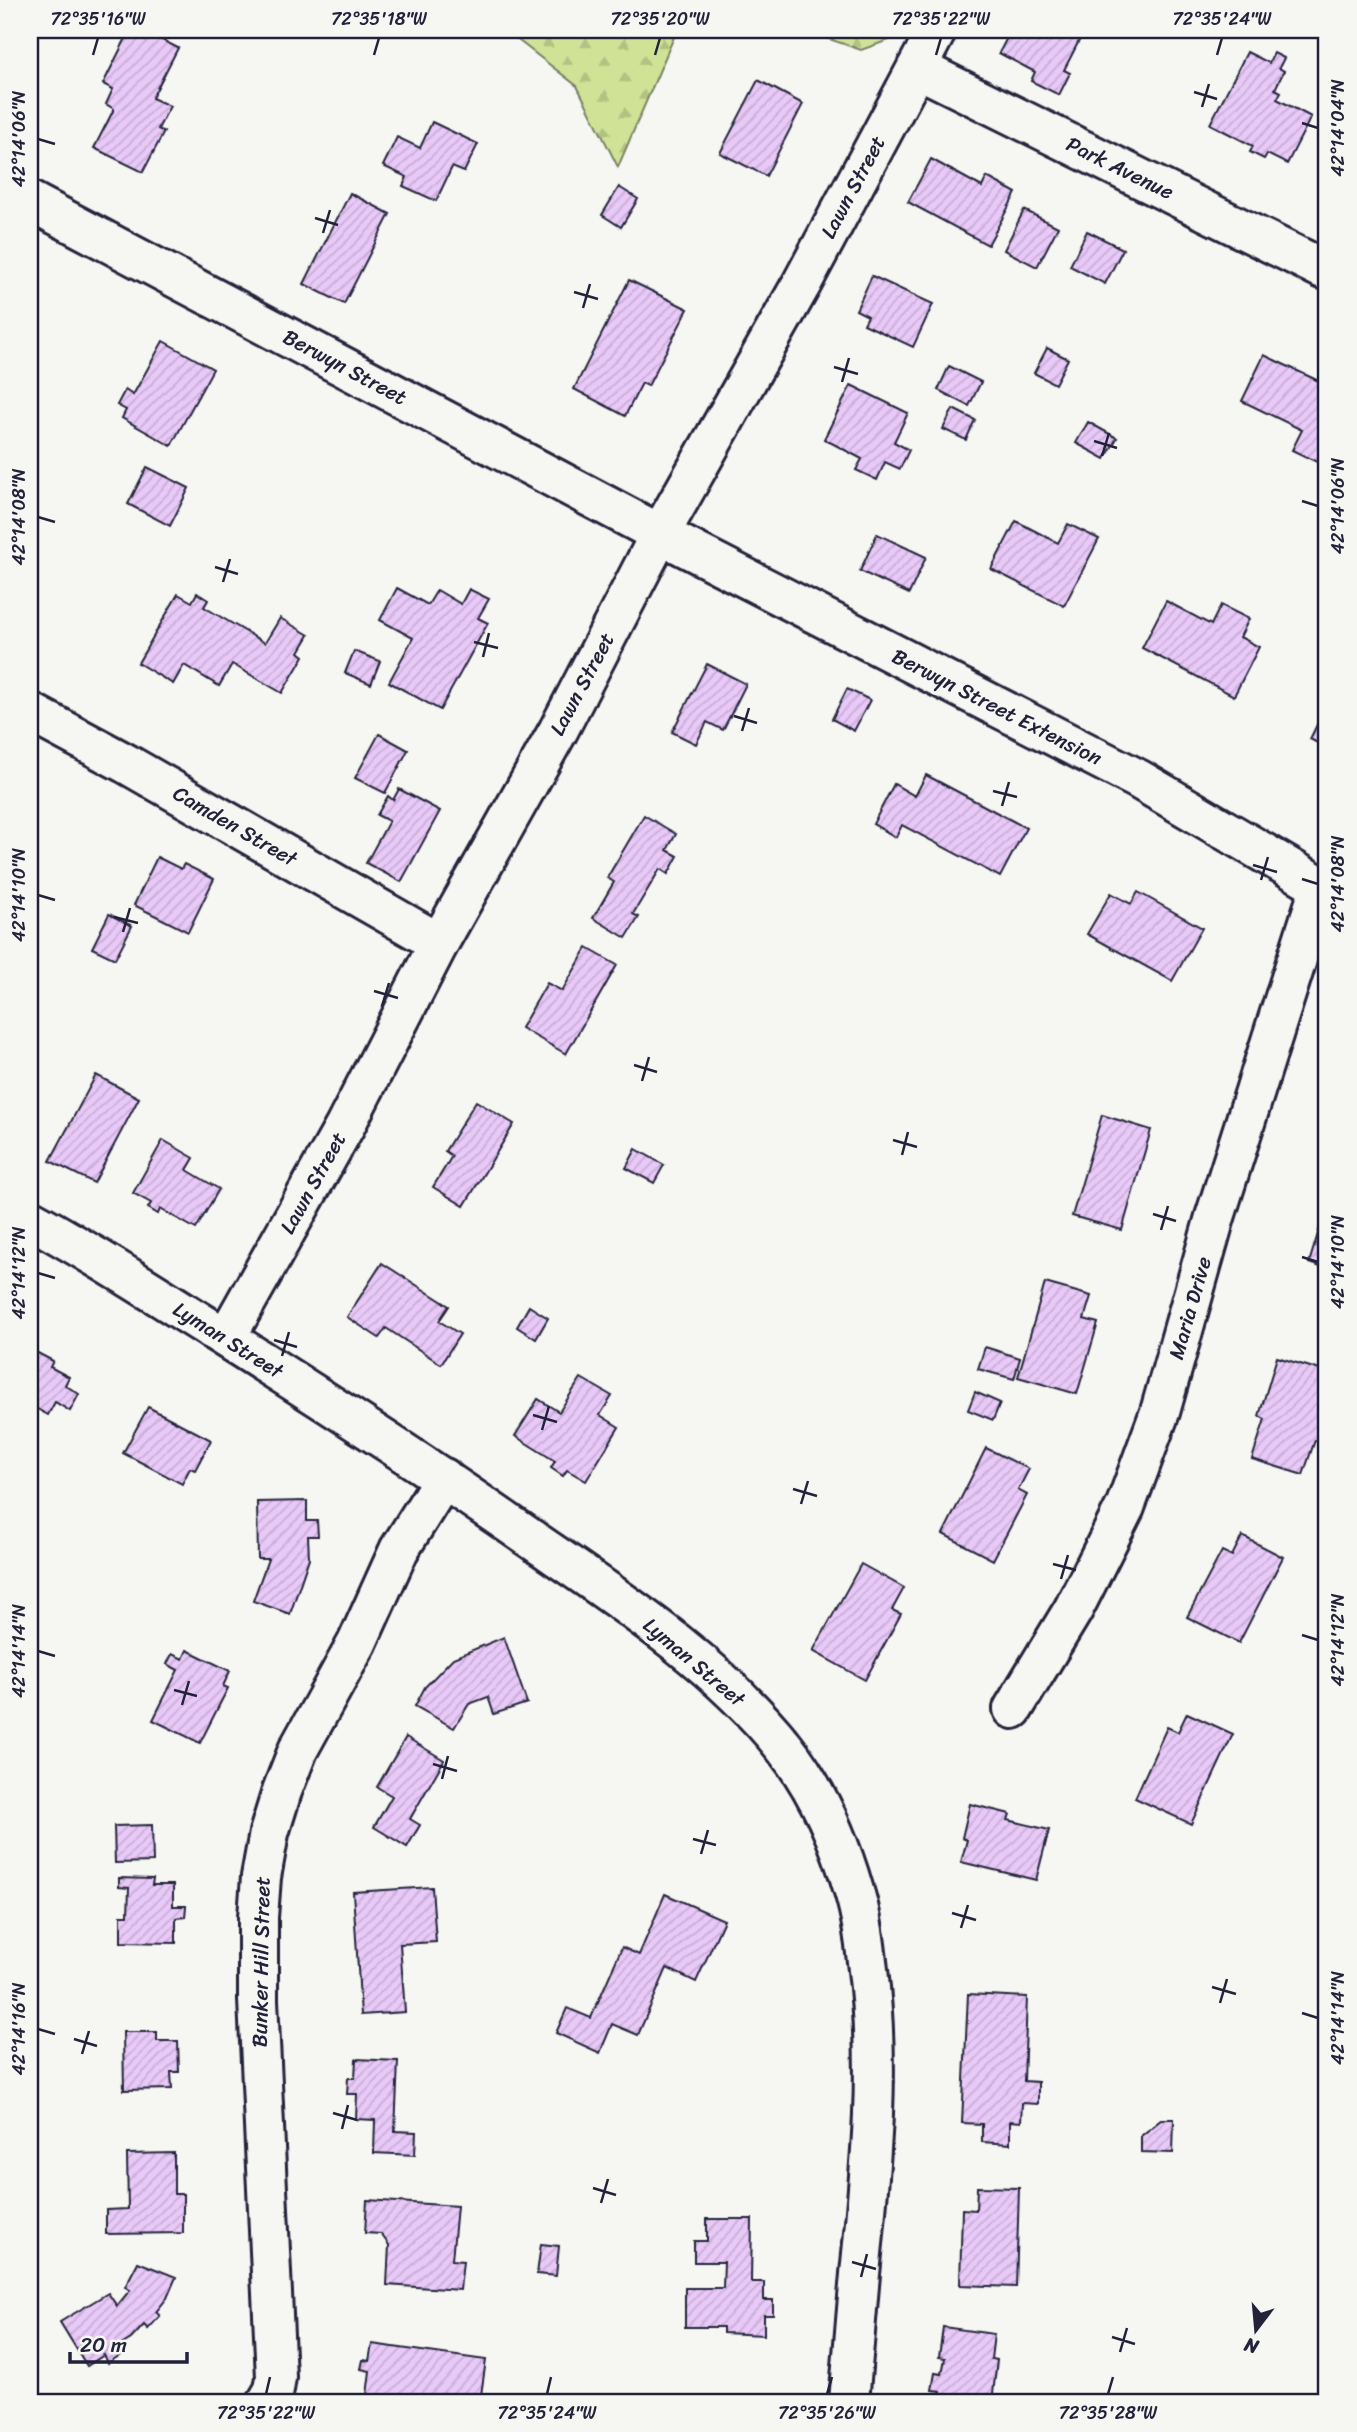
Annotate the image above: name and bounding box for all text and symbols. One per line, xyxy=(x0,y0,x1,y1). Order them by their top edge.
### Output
text: 72°35'16"W xyxy=(50,3,147,35)
text: 72°35'18"W xyxy=(331,3,428,35)
text: 72°35'20"W xyxy=(610,3,711,35)
text: 72°35'22"W xyxy=(892,3,991,35)
text: 72°35'24"W xyxy=(1173,3,1273,35)
text: 42°14'04"N xyxy=(1322,79,1354,177)
text: 42°14'06"N xyxy=(3,90,35,187)
street label: Park Avenue xyxy=(1059,125,1181,211)
street label: Lawn Street xyxy=(810,128,896,246)
street label: Berwyn Street xyxy=(276,318,414,416)
text: 42°14'06"N xyxy=(1322,457,1354,554)
text: 42°14'08"N xyxy=(3,468,35,566)
street label: Lawn Street xyxy=(539,625,625,743)
street label: Berwyn Street Extension xyxy=(885,637,1109,777)
street label: Camden Street xyxy=(165,775,306,878)
text: 42°14'08"N xyxy=(1322,835,1354,933)
text: 42°14'10"N xyxy=(3,847,35,942)
street label: Lawn Street xyxy=(269,1125,357,1241)
text: 42°14'10"N xyxy=(1322,1214,1354,1309)
text: 42°14'12"N xyxy=(3,1226,35,1320)
street label: Maria Drive xyxy=(1157,1252,1223,1364)
street label: Lyman Street xyxy=(165,1291,292,1390)
text: 42°14'12"N xyxy=(1322,1593,1354,1687)
text: 42°14'14"N xyxy=(3,1604,35,1698)
street label: Lyman Street xyxy=(634,1607,755,1718)
street label: Bunker Hill Street xyxy=(241,1876,281,2048)
text: 42°14'14"N xyxy=(1322,1971,1354,2065)
text: 42°14'16"N xyxy=(3,1982,35,2075)
north arrow xyxy=(1220,2296,1290,2366)
scale bar xyxy=(70,2320,187,2364)
text: 20 m xyxy=(80,2326,127,2364)
text: N xyxy=(1240,2328,1263,2364)
text: 72°35'22"W xyxy=(217,2397,316,2429)
text: 72°35'24"W xyxy=(498,2397,598,2429)
text: 72°35'26"W xyxy=(778,2397,877,2429)
text: 72°35'28"W xyxy=(1059,2397,1158,2429)

